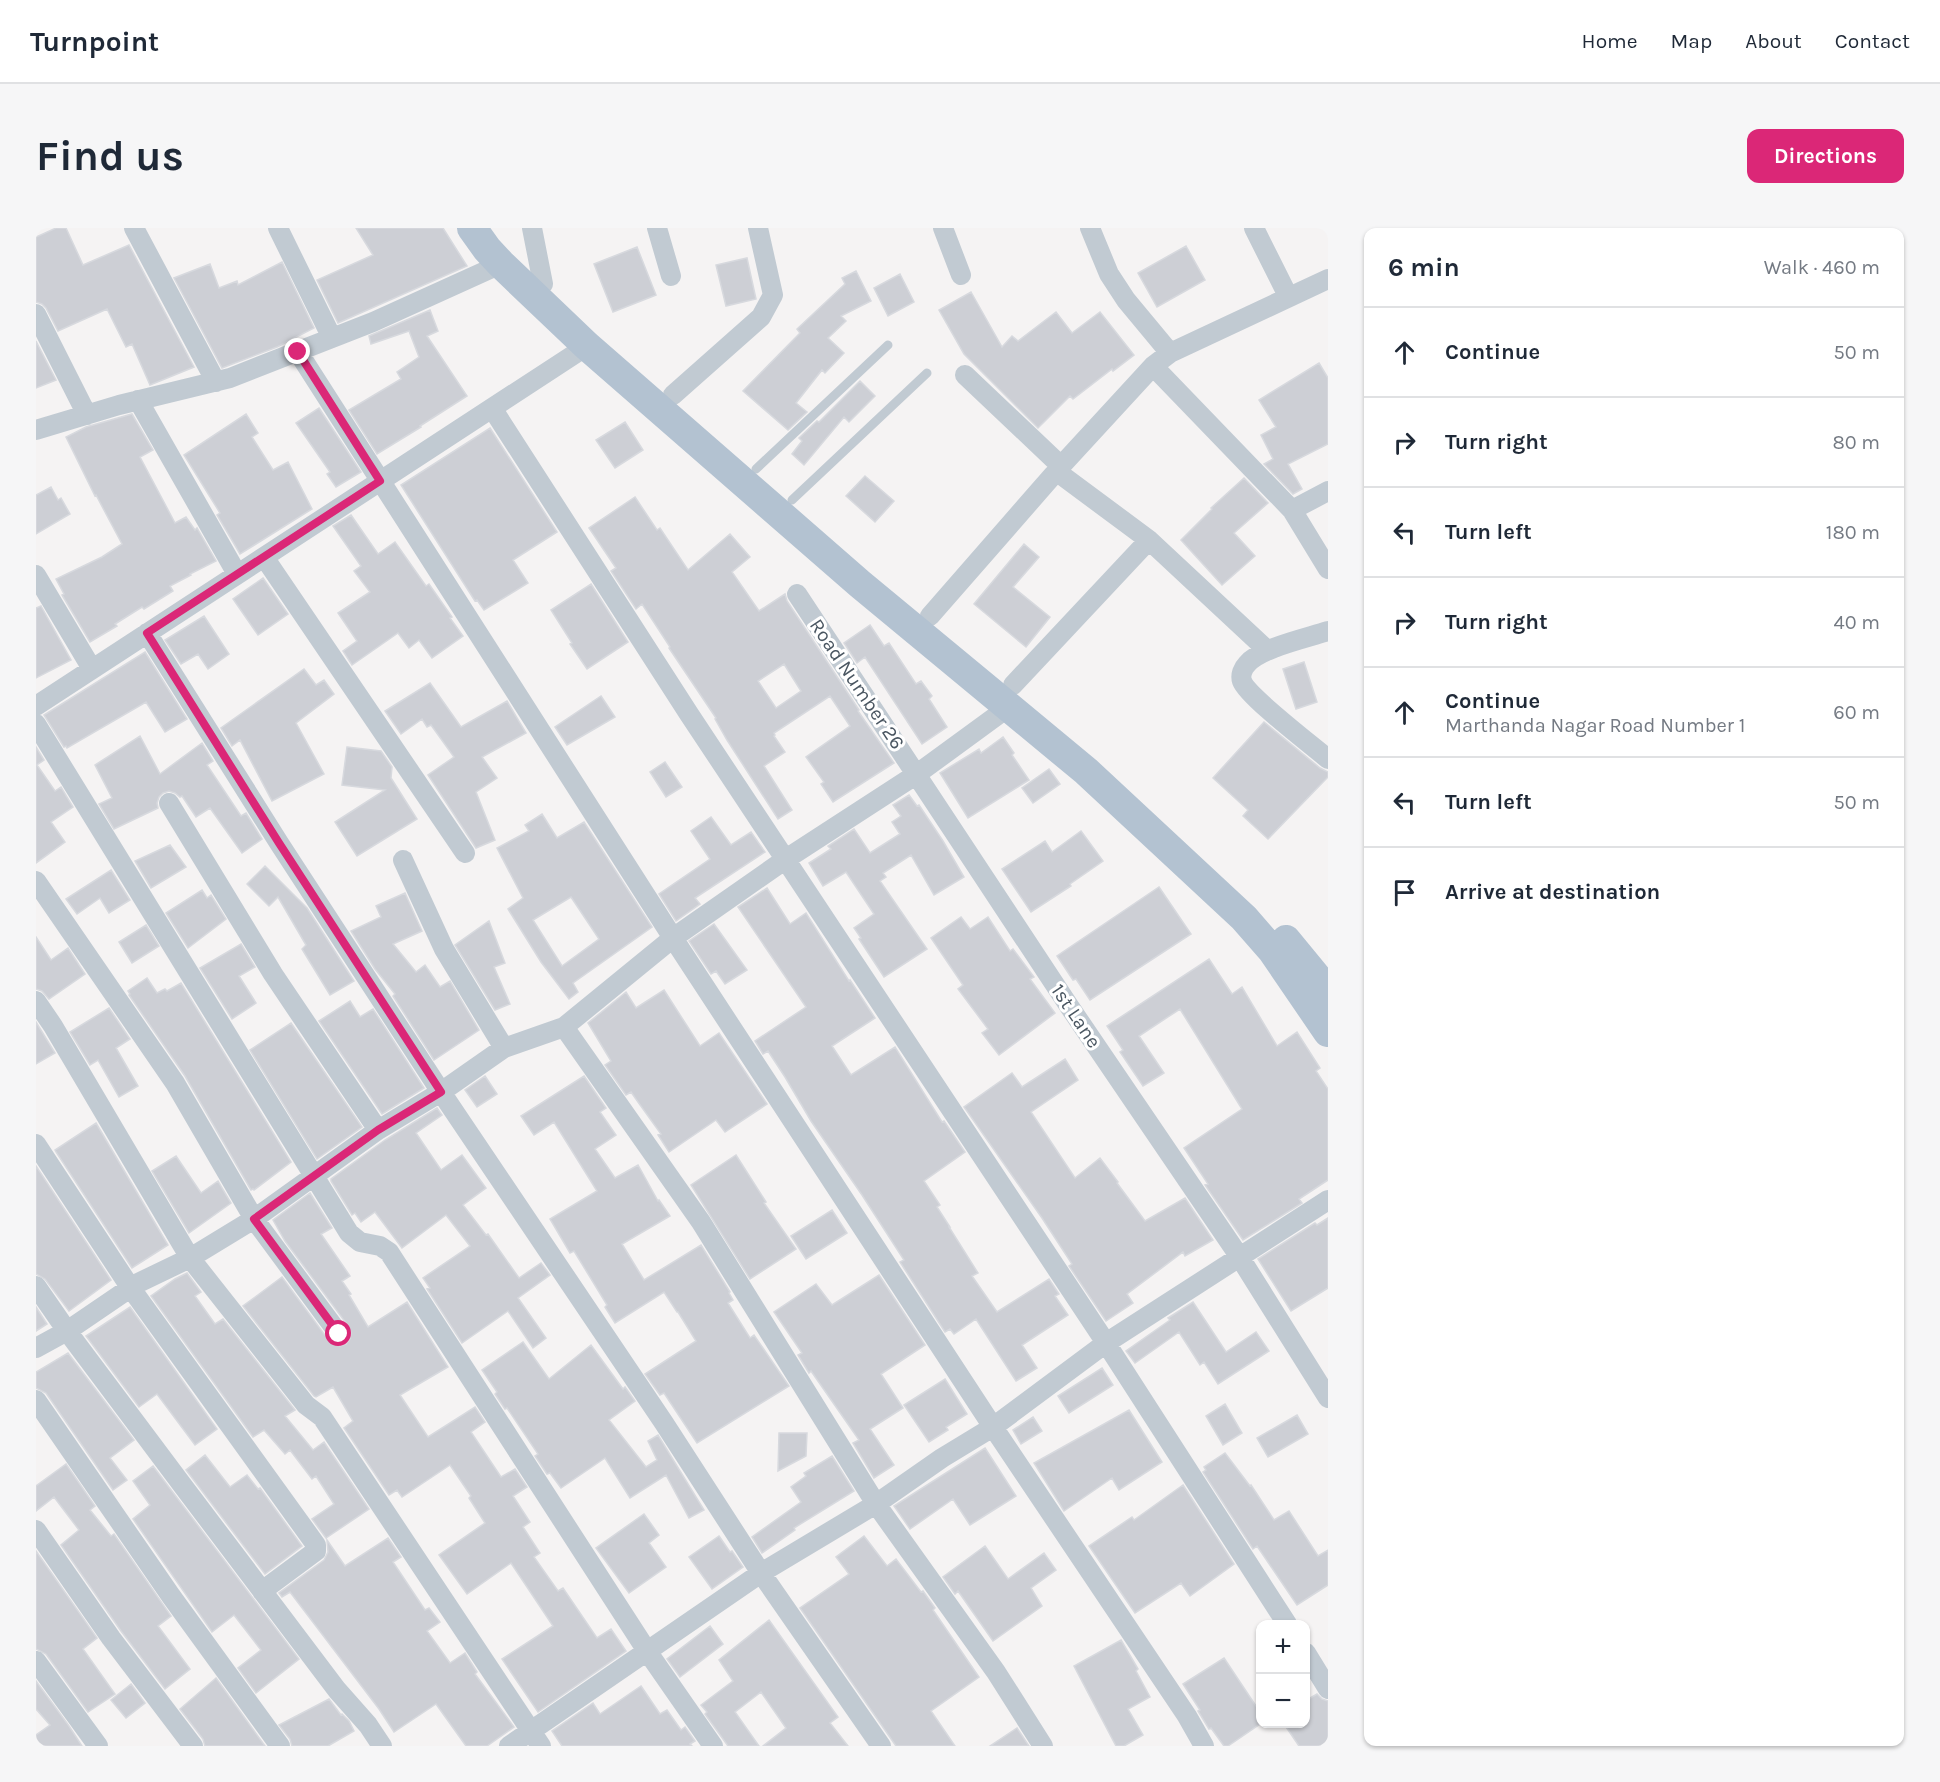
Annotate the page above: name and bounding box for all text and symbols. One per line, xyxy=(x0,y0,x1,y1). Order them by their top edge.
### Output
text: Turnpoint xyxy=(30,25,159,58)
text: Home xyxy=(1582,29,1638,53)
text: Map xyxy=(1671,29,1712,53)
text: About xyxy=(1745,29,1802,53)
text: Contact xyxy=(1835,29,1910,53)
button: Directions xyxy=(1747,129,1904,183)
text: Find us xyxy=(36,131,184,181)
text: 6 min xyxy=(1388,252,1460,283)
text: Walk · 460 m xyxy=(1764,256,1880,279)
icon: ahead xyxy=(1388,336,1421,369)
route end xyxy=(284,338,310,364)
text: Continue xyxy=(1445,339,1540,365)
text: 50 m xyxy=(1833,341,1880,364)
icon: right xyxy=(1388,426,1421,459)
text: Turn right xyxy=(1445,429,1548,455)
text: 80 m xyxy=(1832,431,1880,454)
icon: left xyxy=(1388,516,1421,549)
text: Turn left xyxy=(1445,519,1532,545)
text: 180 m xyxy=(1826,521,1880,544)
icon: right xyxy=(1388,606,1421,639)
text: Turn right xyxy=(1445,609,1548,635)
text: 40 m xyxy=(1834,611,1880,634)
street label: Road Number 26 xyxy=(805,614,909,754)
text: Continue xyxy=(1445,688,1540,714)
icon: ahead xyxy=(1388,696,1421,729)
text: 60 m xyxy=(1833,701,1880,724)
text: Marthanda Nagar Road Number 1 xyxy=(1445,714,1745,737)
icon: left xyxy=(1388,786,1421,819)
text: Turn left xyxy=(1445,789,1532,815)
text: 50 m xyxy=(1833,791,1880,814)
icon: arrive xyxy=(1388,876,1421,909)
text: Arrive at destination xyxy=(1445,879,1660,905)
street label: 1st Lane xyxy=(1046,980,1106,1052)
route start xyxy=(325,1320,351,1346)
map controls xyxy=(1256,1620,1310,1728)
button: + xyxy=(1256,1620,1310,1674)
button: − xyxy=(1256,1674,1310,1728)

